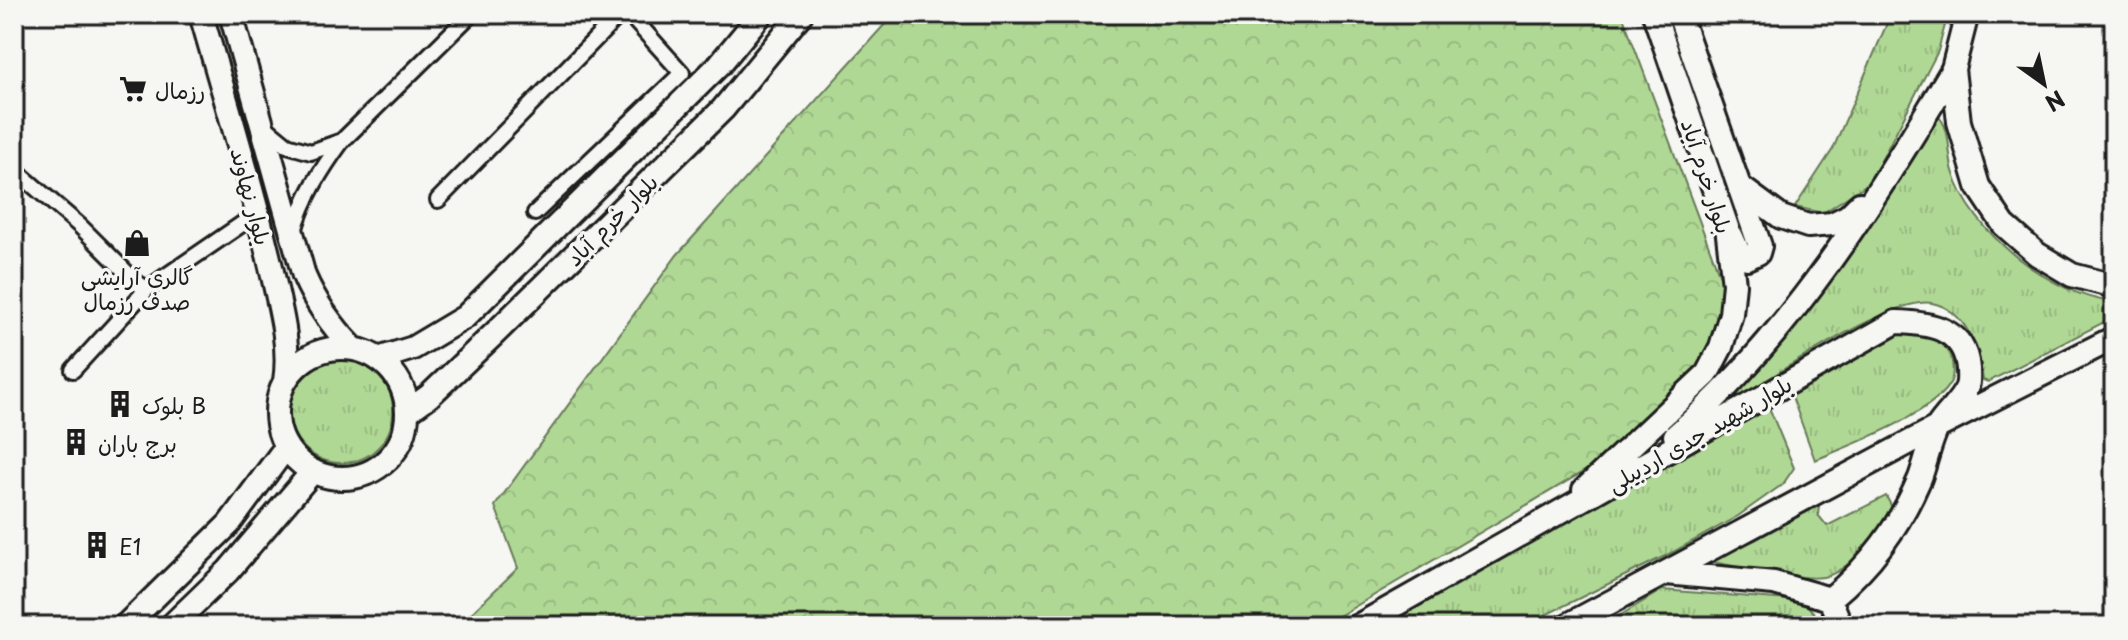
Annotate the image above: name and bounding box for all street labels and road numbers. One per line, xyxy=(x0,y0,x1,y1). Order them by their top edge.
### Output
street label: بلوار خرم آباد xyxy=(1671,114,1742,239)
street label: بلوار نهاوند xyxy=(223,144,281,248)
street label: بلوار خرم آباد xyxy=(557,165,667,275)
street label: بلوار شهید جدی اردبیلی xyxy=(1600,367,1798,499)

